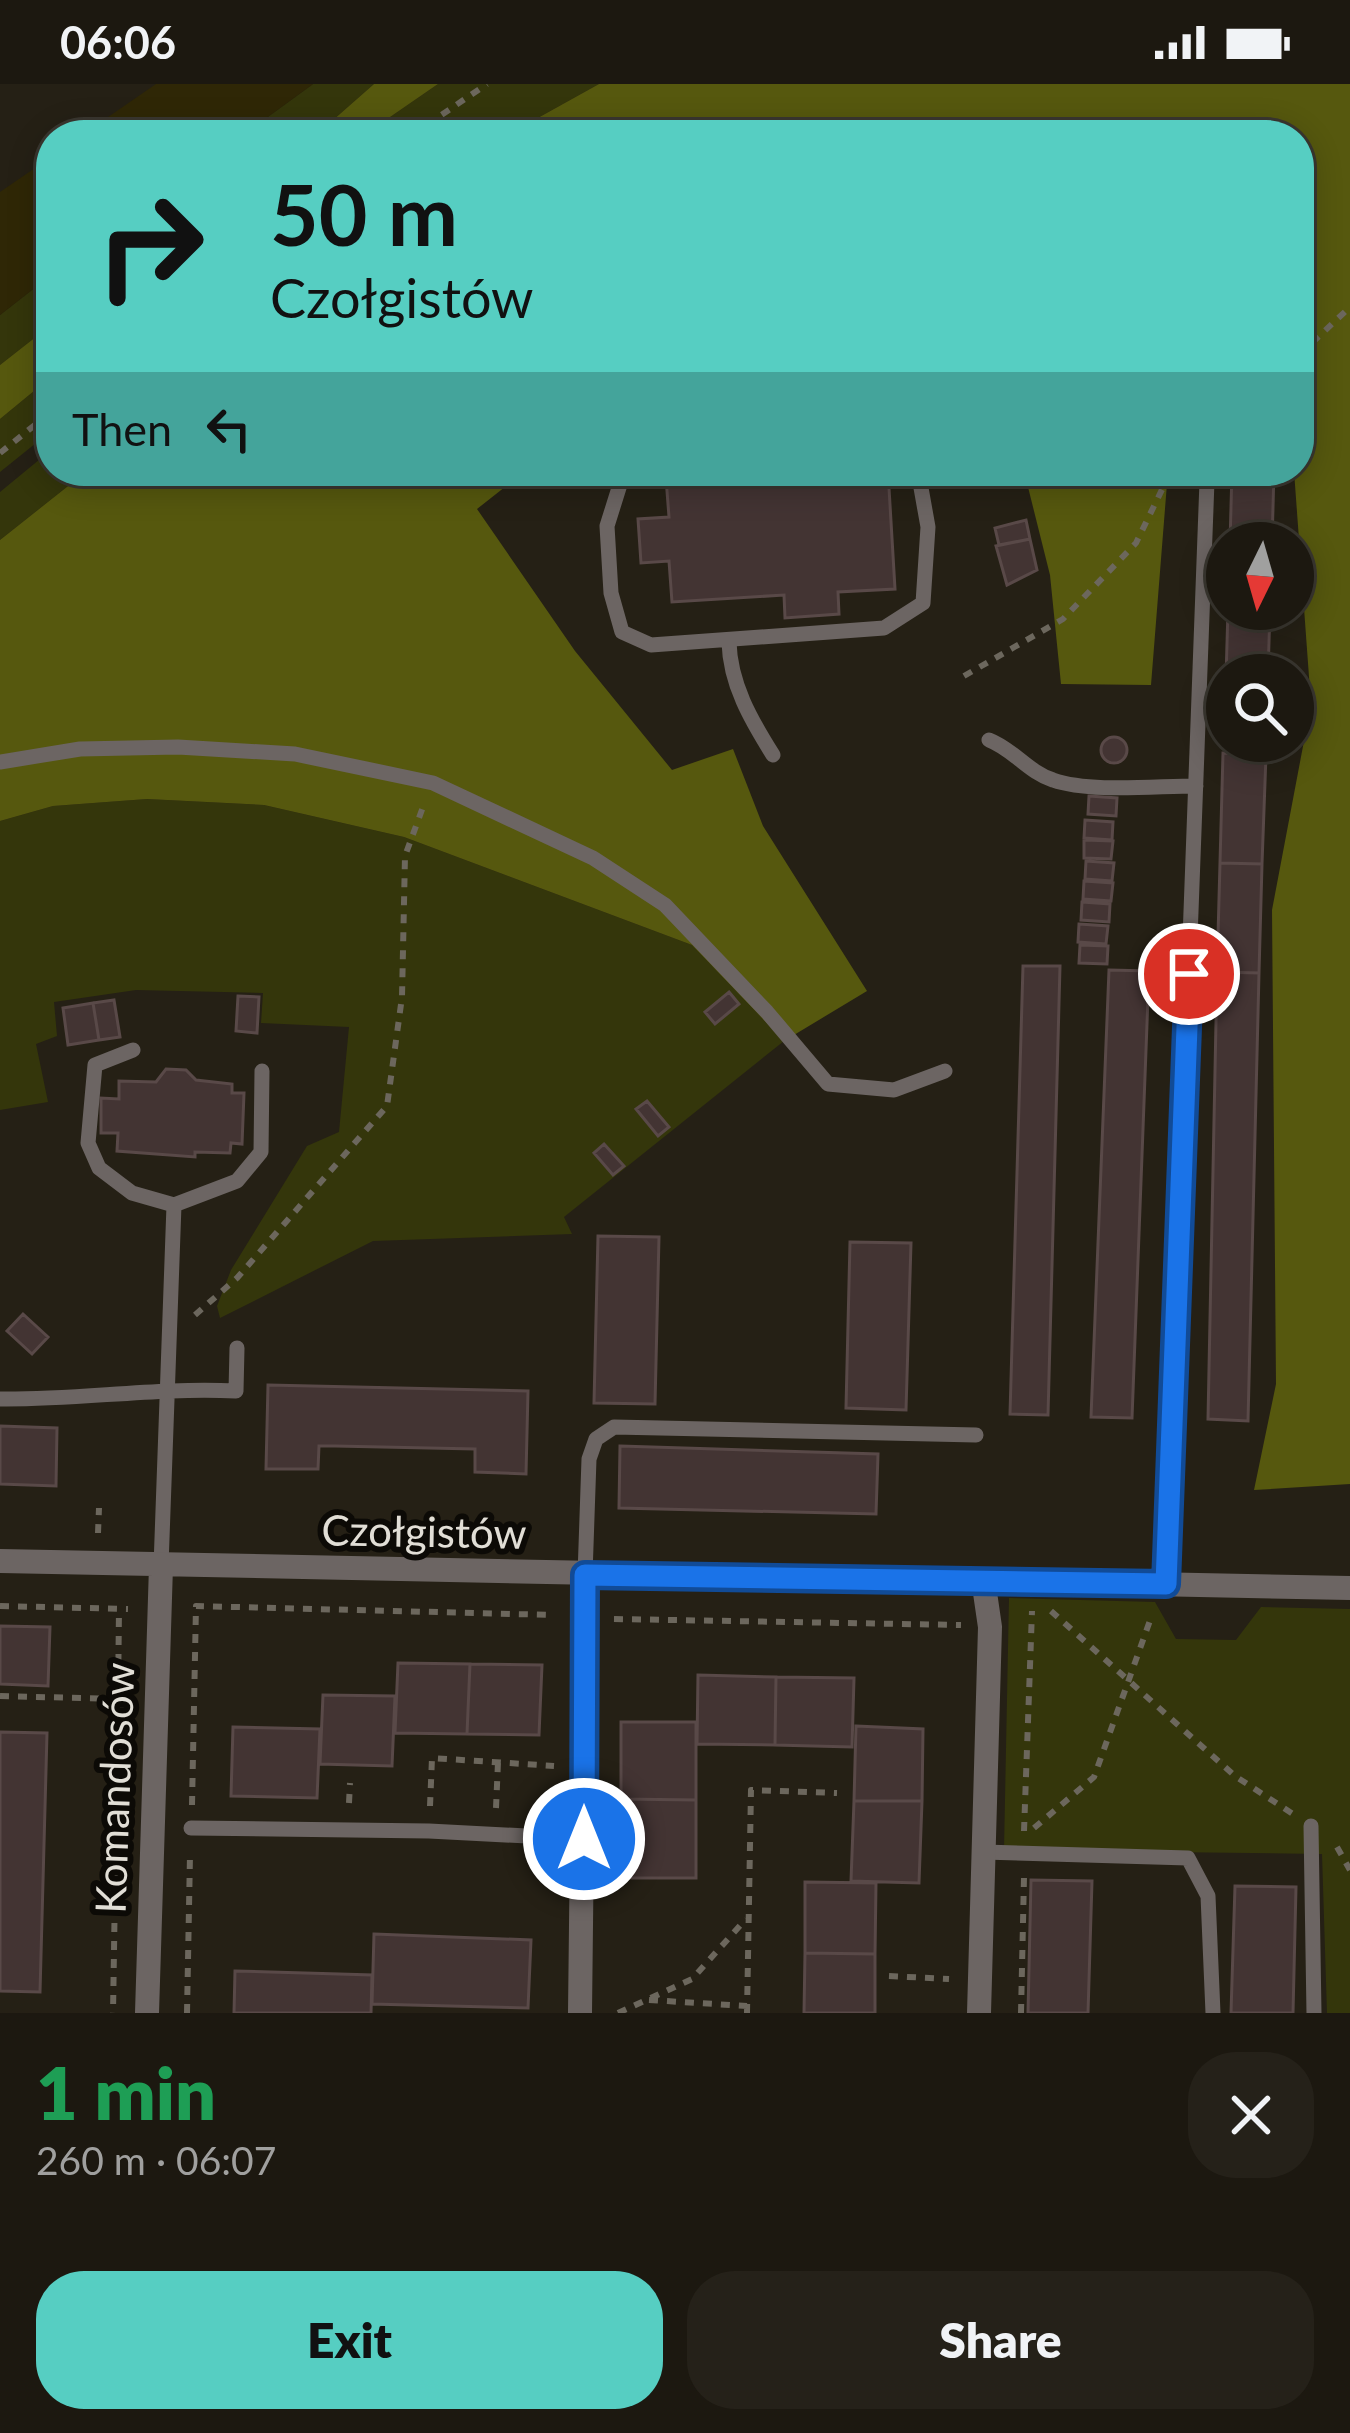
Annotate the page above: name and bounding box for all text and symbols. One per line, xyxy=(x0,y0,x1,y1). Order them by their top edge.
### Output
text: 06:06 xyxy=(60,15,176,69)
text: 50 m xyxy=(270,163,458,264)
icon: right xyxy=(72,168,228,324)
text: Czołgistów xyxy=(270,265,534,330)
icon: left xyxy=(196,396,262,462)
text: Then xyxy=(72,402,172,456)
north arrow xyxy=(1206,522,1314,630)
map controls xyxy=(1206,522,1314,762)
button: search xyxy=(1206,654,1314,762)
pin xyxy=(1138,923,1240,1025)
icon: arrive xyxy=(1156,941,1222,1007)
street label: Czołgistów xyxy=(321,1504,527,1558)
street label: Komandosów xyxy=(85,1662,143,1914)
position arrow xyxy=(521,1776,647,1902)
text: 1 min xyxy=(36,2049,216,2135)
button: close xyxy=(1188,2052,1314,2178)
text: 260 m · 06:07 xyxy=(36,2137,276,2183)
button: Exit xyxy=(36,2271,663,2409)
button: Share xyxy=(687,2271,1314,2409)

